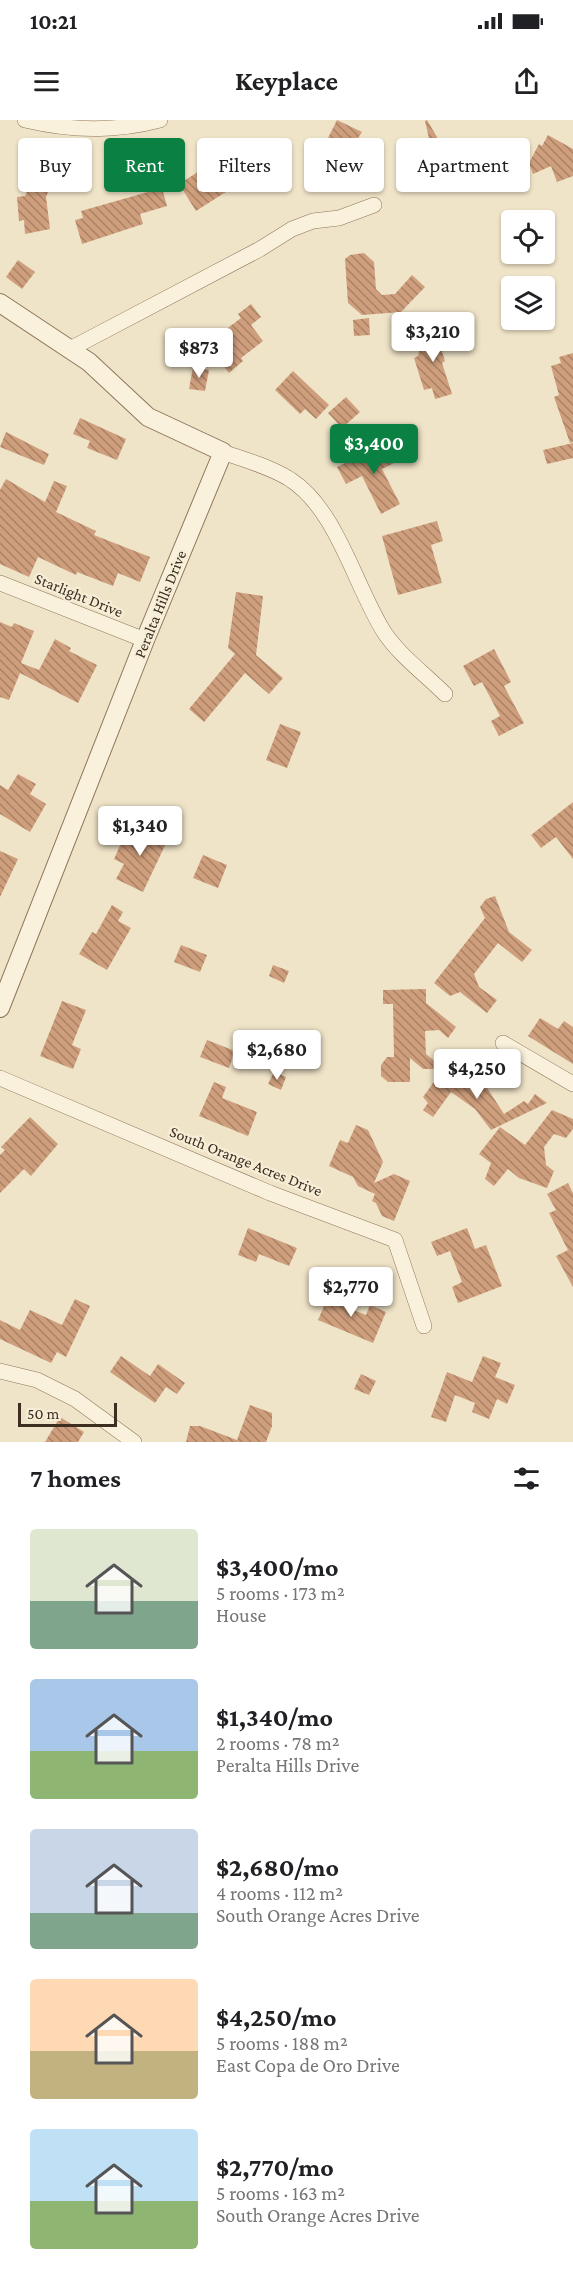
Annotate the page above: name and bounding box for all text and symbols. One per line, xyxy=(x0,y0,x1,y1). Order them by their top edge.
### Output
text: 10:21 xyxy=(30,9,77,34)
icon: menu xyxy=(30,65,63,98)
icon: share xyxy=(510,65,543,98)
text: Keyplace xyxy=(235,66,338,96)
chip: Buy xyxy=(18,138,92,192)
chip: Rent xyxy=(104,138,185,192)
chip: Filters xyxy=(197,138,292,192)
chip: New xyxy=(304,138,384,192)
chip: Apartment xyxy=(396,138,530,192)
map controls xyxy=(501,210,555,330)
button: locate xyxy=(501,210,555,264)
button: layers xyxy=(501,276,555,330)
pin: $3,210 xyxy=(384,312,482,363)
text: $3,210 xyxy=(405,320,461,342)
pin: $873 xyxy=(163,328,235,379)
text: $873 xyxy=(179,336,219,358)
pin: $3,400 xyxy=(325,424,423,475)
text: $3,400 xyxy=(344,432,404,454)
street label: Peralta Hills Drive xyxy=(131,548,189,660)
street label: Starlight Drive xyxy=(32,570,126,621)
pin: $1,340 xyxy=(91,806,189,857)
text: $1,340 xyxy=(112,814,168,836)
pin: $2,680 xyxy=(228,1030,326,1081)
text: $2,680 xyxy=(247,1038,307,1060)
pin: $4,250 xyxy=(428,1049,526,1100)
text: $4,250 xyxy=(448,1057,506,1079)
street label: South Orange Acres Drive xyxy=(167,1123,325,1200)
pin: $2,770 xyxy=(302,1267,400,1318)
text: $2,770 xyxy=(323,1275,379,1297)
scale bar xyxy=(18,1400,117,1428)
text: 50 m xyxy=(27,1405,59,1422)
icon: filters xyxy=(510,1462,543,1495)
text: 7 homes xyxy=(30,1464,121,1493)
icon: home xyxy=(78,1553,150,1625)
text: $3,400/mo xyxy=(216,1553,339,1582)
text: 5 rooms · 173 m² xyxy=(216,1582,345,1604)
text: House xyxy=(216,1604,266,1626)
icon: home xyxy=(78,1703,150,1775)
text: $1,340/mo xyxy=(216,1703,333,1732)
text: 2 rooms · 78 m² xyxy=(216,1732,340,1754)
text: Peralta Hills Drive xyxy=(216,1754,359,1776)
icon: home xyxy=(78,1853,150,1925)
text: $2,680/mo xyxy=(216,1853,339,1882)
text: 4 rooms · 112 m² xyxy=(216,1882,343,1904)
text: South Orange Acres Drive xyxy=(216,1904,419,1926)
icon: home xyxy=(78,2003,150,2075)
text: $4,250/mo xyxy=(216,2003,337,2032)
text: 5 rooms · 188 m² xyxy=(216,2032,348,2054)
text: East Copa de Oro Drive xyxy=(216,2054,400,2076)
icon: home xyxy=(78,2153,150,2225)
text: $2,770/mo xyxy=(216,2153,334,2182)
text: 5 rooms · 163 m² xyxy=(216,2182,345,2204)
text: South Orange Acres Drive xyxy=(216,2204,419,2226)

